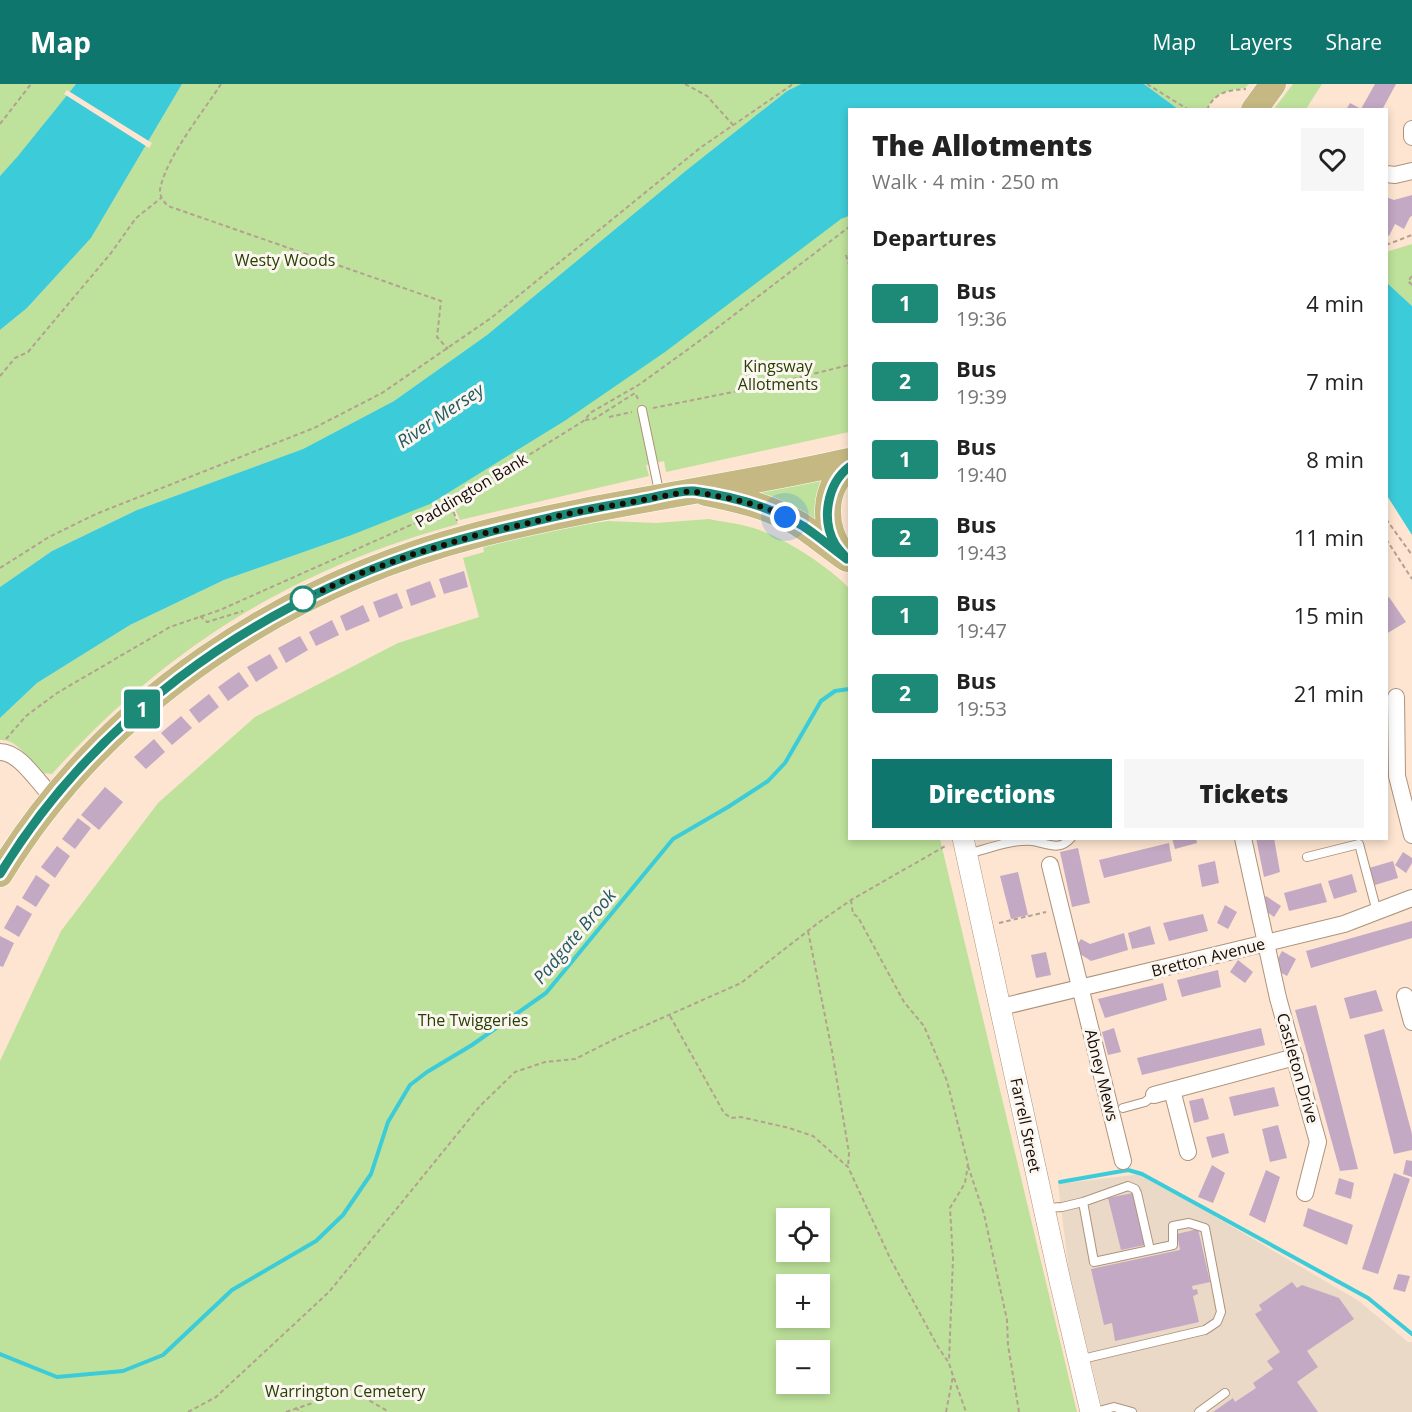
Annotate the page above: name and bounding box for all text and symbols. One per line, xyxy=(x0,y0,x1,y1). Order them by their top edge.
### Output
text: Map xyxy=(30,23,91,61)
text: Map xyxy=(1153,28,1196,56)
text: Layers xyxy=(1229,28,1293,56)
text: Share xyxy=(1326,28,1382,56)
text: The Allotments xyxy=(872,126,1092,164)
button: heart xyxy=(1301,128,1364,191)
text: Walk · 4 min · 250 m xyxy=(872,168,1059,195)
text: Departures xyxy=(872,222,996,252)
park label: Westy Woods xyxy=(235,249,335,271)
text: Bus xyxy=(956,275,996,305)
text: 4 min xyxy=(1306,288,1364,318)
text: 1 xyxy=(899,289,911,317)
text: 19:36 xyxy=(956,305,1007,332)
text: Bus xyxy=(956,353,996,383)
park label: Kingsway Allotments xyxy=(738,355,818,395)
text: 7 min xyxy=(1306,366,1364,396)
text: 2 xyxy=(899,367,911,395)
water label: River Mersey xyxy=(392,376,490,453)
text: 19:39 xyxy=(956,383,1007,410)
text: Bus xyxy=(956,431,996,461)
text: 8 min xyxy=(1306,444,1364,474)
text: 1 xyxy=(899,445,911,473)
street label: Paddington Bank xyxy=(411,447,532,532)
text: 19:40 xyxy=(956,461,1007,488)
your location xyxy=(770,502,800,532)
text: Bus xyxy=(956,509,996,539)
text: 11 min xyxy=(1294,522,1364,552)
text: 2 xyxy=(899,523,911,551)
text: 19:43 xyxy=(956,539,1007,566)
unlabelled marker xyxy=(290,586,316,612)
text: Bus xyxy=(956,587,996,617)
text: 15 min xyxy=(1294,600,1364,630)
text: 1 xyxy=(899,601,911,629)
text: 19:47 xyxy=(956,617,1007,644)
text: Bus xyxy=(956,665,996,695)
text: 21 min xyxy=(1294,678,1364,708)
text: 2 xyxy=(899,679,911,707)
line badge: 1 xyxy=(122,690,162,728)
text: 1 xyxy=(136,695,148,723)
text: 19:53 xyxy=(956,695,1007,722)
button: Directions xyxy=(872,759,1112,828)
button: Tickets xyxy=(1124,759,1364,828)
water label: Padgate Brook xyxy=(527,883,622,988)
street label: Bretton Avenue xyxy=(1149,932,1267,982)
park label: The Twiggeries xyxy=(418,1009,528,1031)
street label: Castleton Drive xyxy=(1272,1010,1324,1126)
street label: Abney Mews xyxy=(1080,1027,1124,1123)
street label: Farrell Street xyxy=(1005,1076,1047,1175)
map controls xyxy=(776,1208,830,1394)
button: locate xyxy=(776,1208,830,1262)
button: + xyxy=(776,1274,830,1328)
button: − xyxy=(776,1340,830,1394)
park label: Warrington Cemetery xyxy=(265,1380,426,1402)

